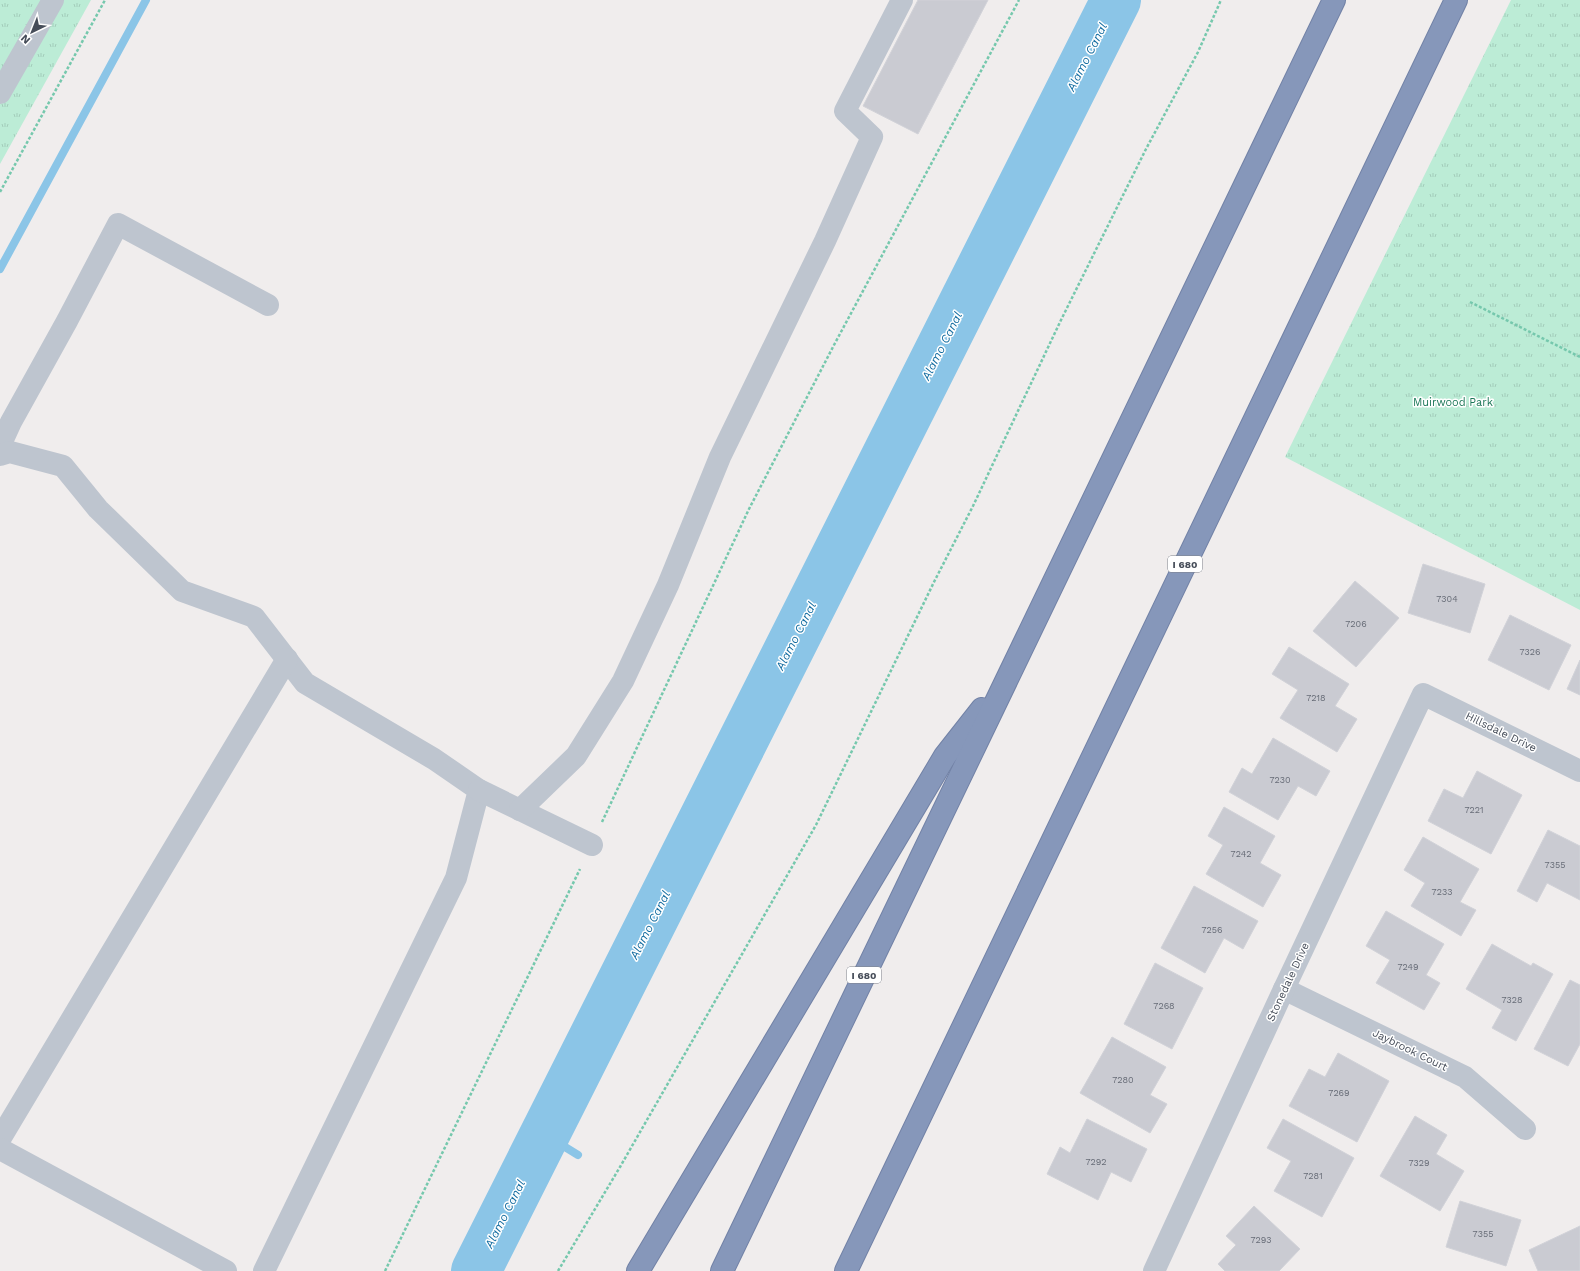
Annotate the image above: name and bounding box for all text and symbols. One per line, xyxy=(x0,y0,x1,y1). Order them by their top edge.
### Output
north arrow xyxy=(12,12,52,52)
water label: Alamo Canal xyxy=(1063,20,1110,94)
text: N xyxy=(18,31,33,46)
water label: Alamo Canal xyxy=(918,309,965,383)
park label: Muirwood Park xyxy=(1413,396,1493,409)
road number: I 680 xyxy=(1168,556,1202,572)
house number: 7304 xyxy=(1436,594,1458,604)
water label: Alamo Canal xyxy=(772,599,819,673)
house number: 7206 xyxy=(1345,619,1367,629)
house number: 7326 xyxy=(1519,647,1541,657)
house number: 7218 xyxy=(1306,693,1326,703)
street label: Hillsdale Drive xyxy=(1463,709,1539,755)
house number: 7230 xyxy=(1269,775,1291,785)
house number: 7221 xyxy=(1464,805,1484,815)
house number: 7242 xyxy=(1231,849,1251,859)
house number: 7355 xyxy=(1545,860,1565,870)
house number: 7233 xyxy=(1432,887,1452,897)
water label: Alamo Canal xyxy=(626,888,673,962)
house number: 7256 xyxy=(1201,925,1223,935)
street label: Stonedale Drive xyxy=(1264,941,1312,1023)
house number: 7249 xyxy=(1397,962,1419,972)
road number: I 680 xyxy=(847,967,881,983)
house number: 7328 xyxy=(1501,995,1523,1005)
house number: 7268 xyxy=(1153,1001,1175,1011)
street label: Jaybrook Court xyxy=(1371,1026,1450,1074)
house number: 7280 xyxy=(1112,1075,1134,1085)
house number: 7269 xyxy=(1328,1088,1350,1098)
house number: 7292 xyxy=(1085,1157,1107,1167)
house number: 7329 xyxy=(1408,1158,1430,1168)
house number: 7281 xyxy=(1303,1171,1323,1181)
water label: Alamo Canal xyxy=(481,1177,528,1251)
house number: 7355 xyxy=(1473,1229,1493,1239)
house number: 7293 xyxy=(1251,1235,1271,1245)

